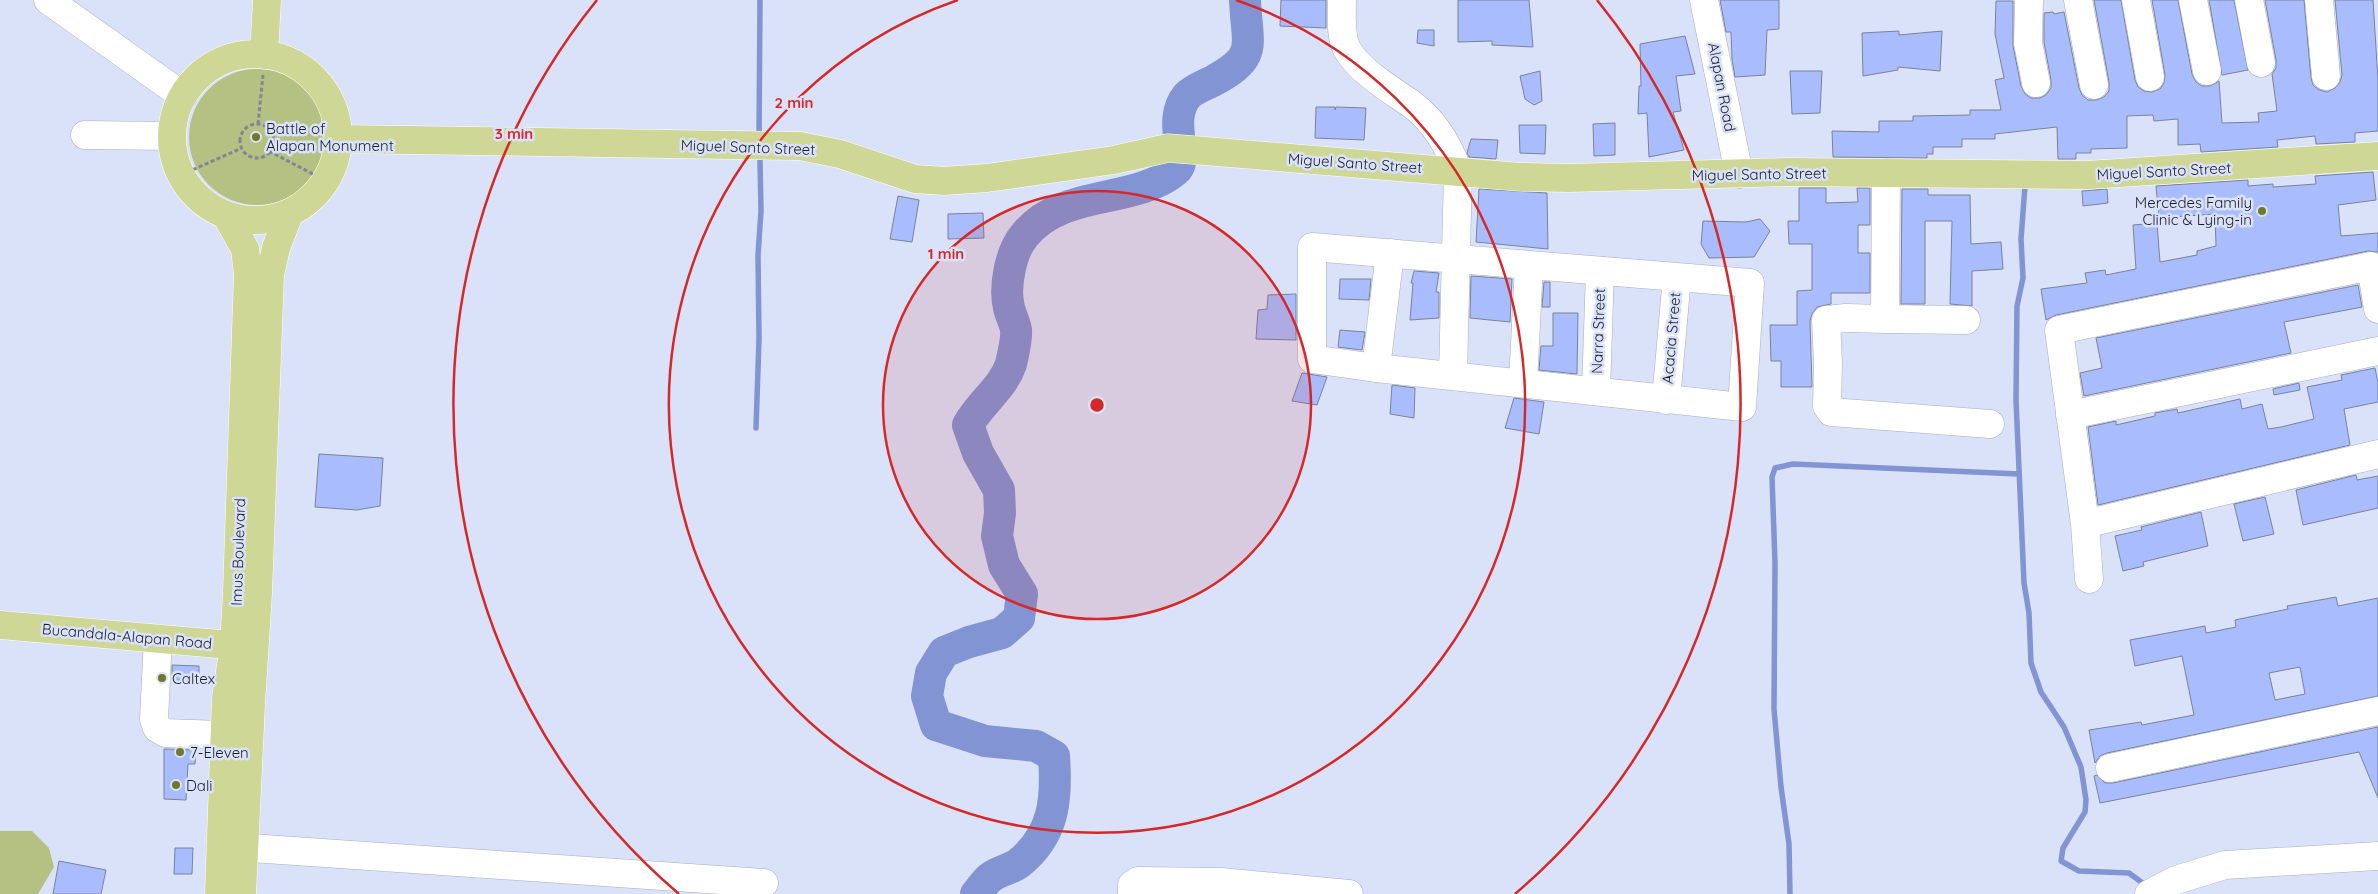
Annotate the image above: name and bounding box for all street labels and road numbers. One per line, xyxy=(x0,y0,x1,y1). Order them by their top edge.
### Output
street label: Alapan Road xyxy=(1704,41,1740,133)
street label: Miguel Santo Street xyxy=(680,135,816,159)
street label: Miguel Santo Street xyxy=(1287,149,1423,177)
street label: Miguel Santo Street xyxy=(2096,158,2232,184)
street label: Miguel Santo Street xyxy=(1691,163,1827,185)
street label: Narra Street xyxy=(1587,288,1609,374)
street label: Acacia Street xyxy=(1658,291,1684,385)
street label: Imus Boulevard xyxy=(227,498,249,606)
street label: Bucandala-Alapan Road xyxy=(41,619,213,653)

